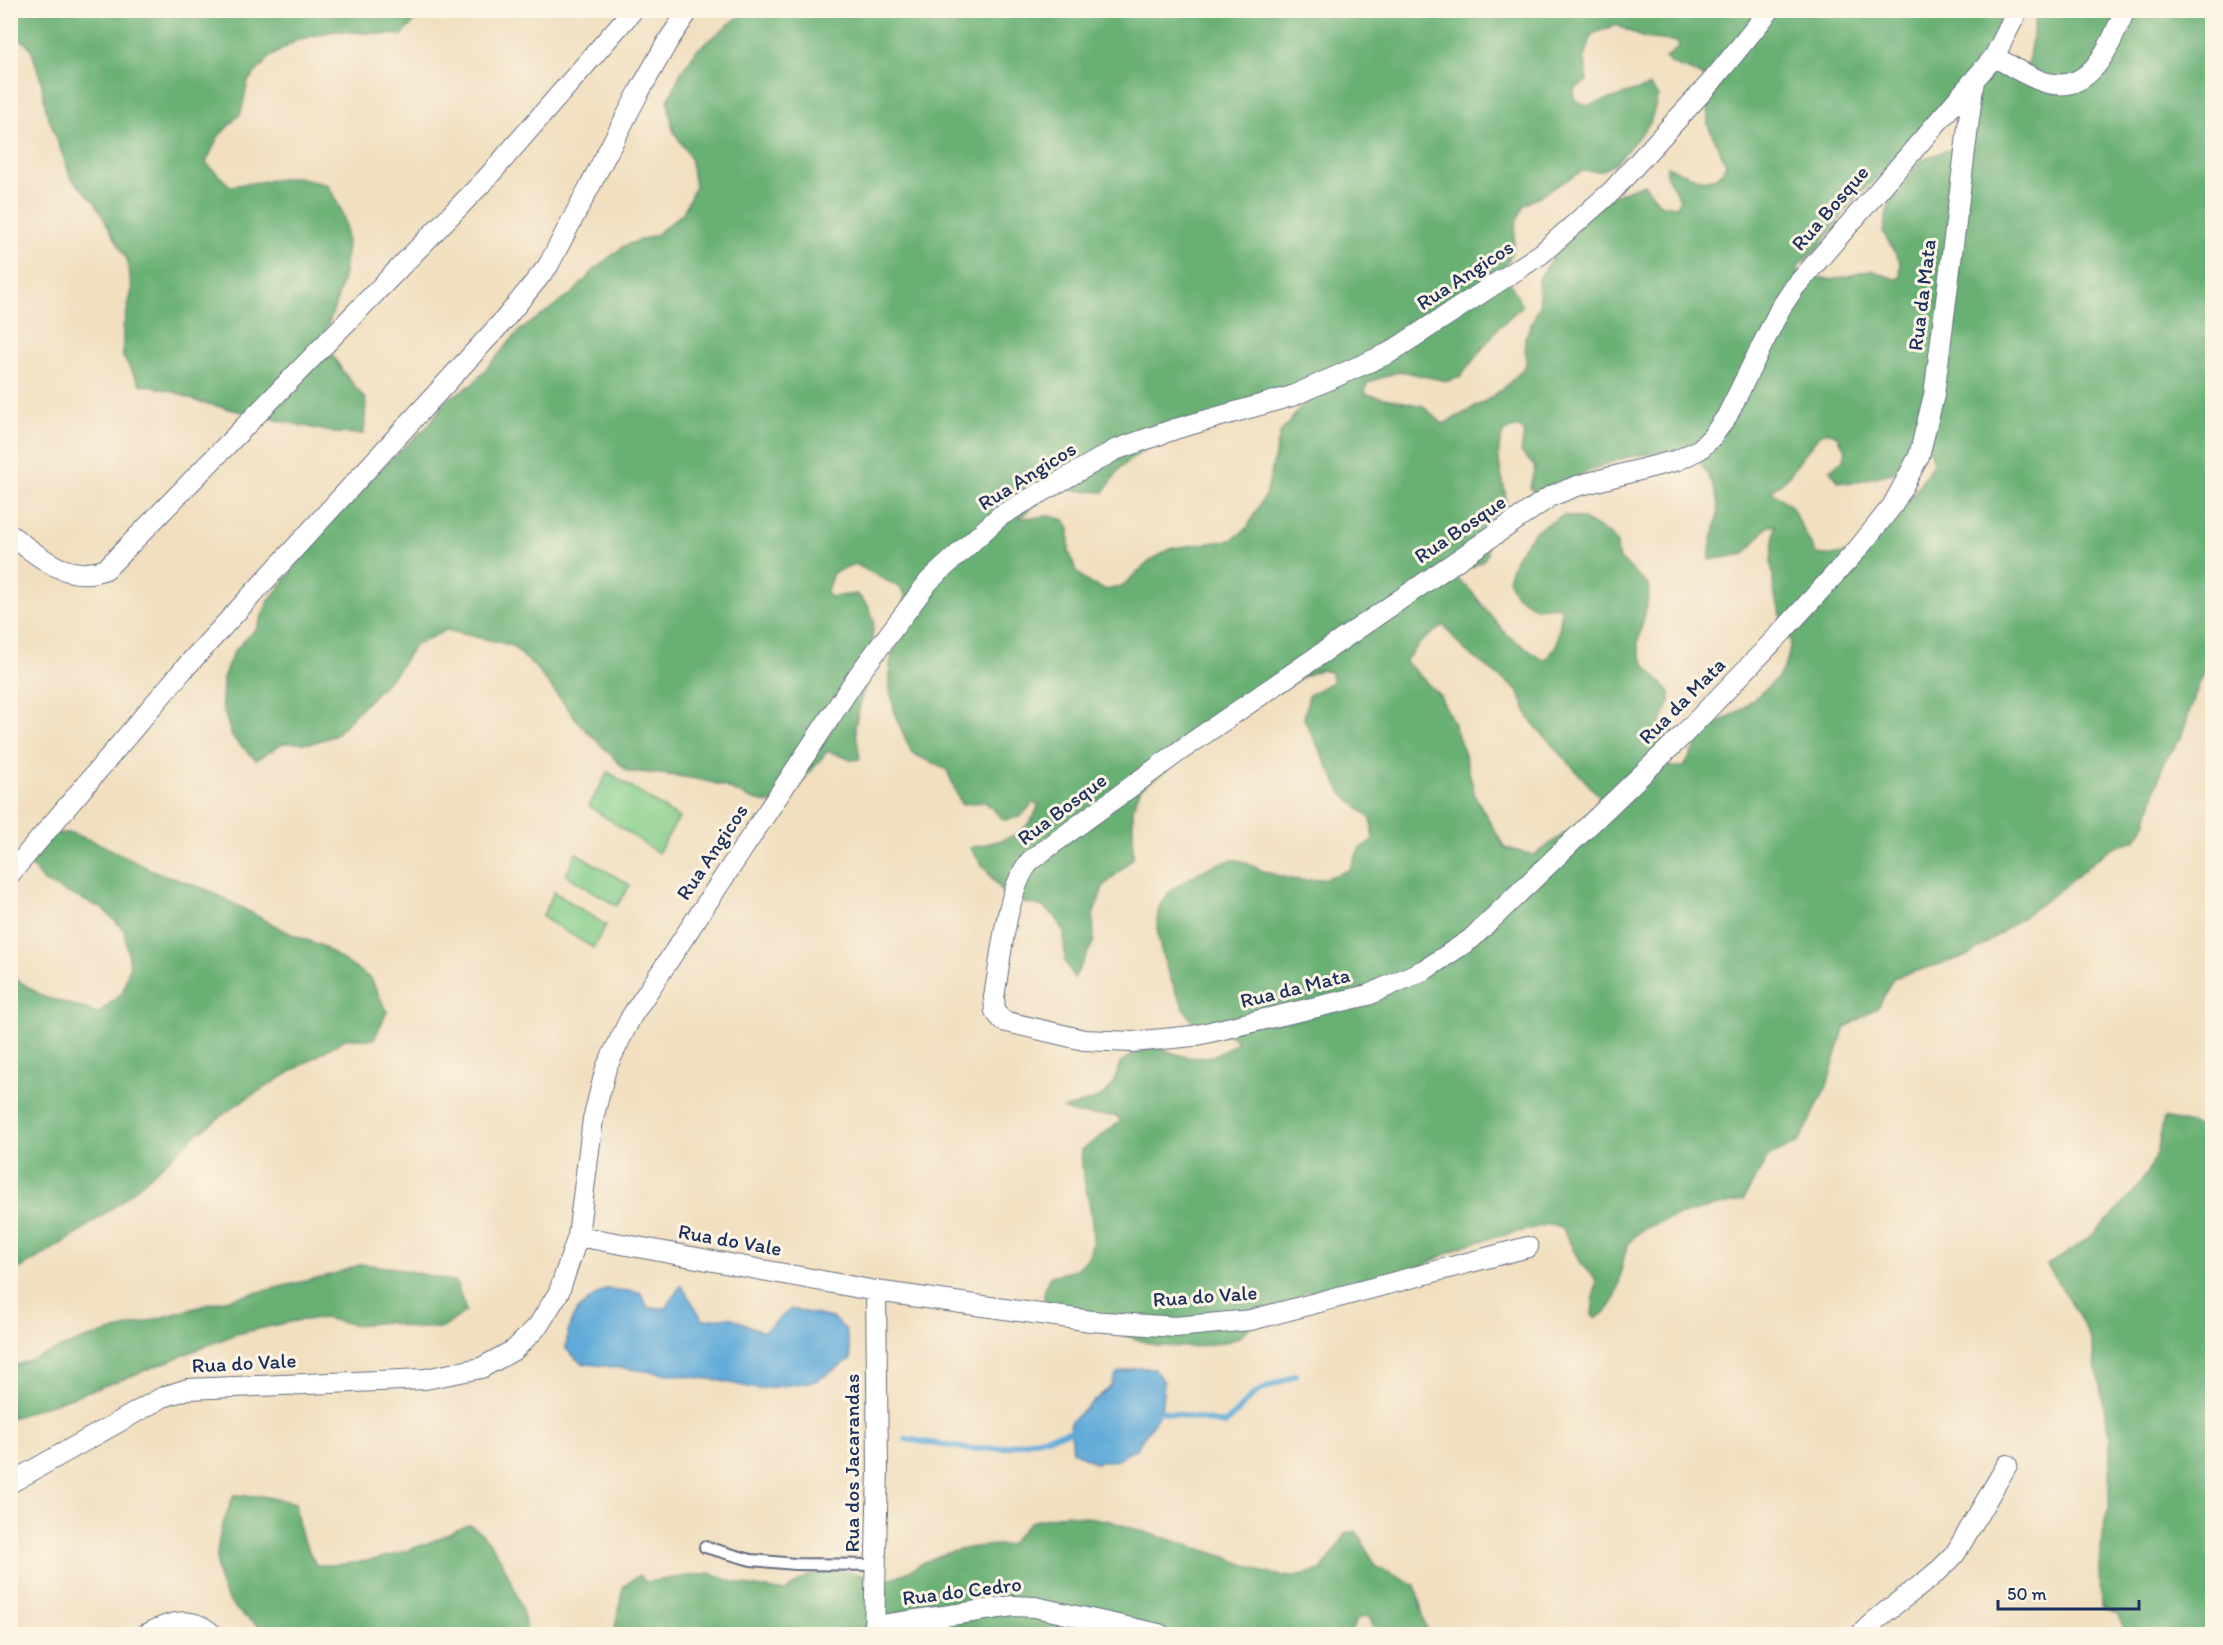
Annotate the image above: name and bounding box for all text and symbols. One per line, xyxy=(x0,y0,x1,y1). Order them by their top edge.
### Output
street label: Rua Bosque xyxy=(1786,160,1873,255)
street label: Rua Angicos xyxy=(1412,234,1518,315)
street label: Rua da Mata xyxy=(1902,238,1941,352)
street label: Rua Angicos xyxy=(973,436,1080,515)
street label: Rua Bosque xyxy=(1409,489,1510,568)
street label: Rua da Mata xyxy=(1633,652,1730,749)
street label: Rua Bosque xyxy=(1012,767,1111,850)
street label: Rua Angicos xyxy=(670,799,753,905)
street label: Rua da Mata xyxy=(1237,962,1352,1013)
street label: Rua do Vale xyxy=(676,1218,784,1261)
street label: Rua do Vale xyxy=(1152,1279,1258,1312)
street label: Rua do Vale xyxy=(191,1347,297,1378)
street label: Rua dos Jacarandas xyxy=(839,1374,864,1552)
street label: Rua do Cedro xyxy=(901,1571,1023,1610)
scale bar xyxy=(1998,1573,2139,1611)
text: 50 m xyxy=(2007,1583,2047,1605)

